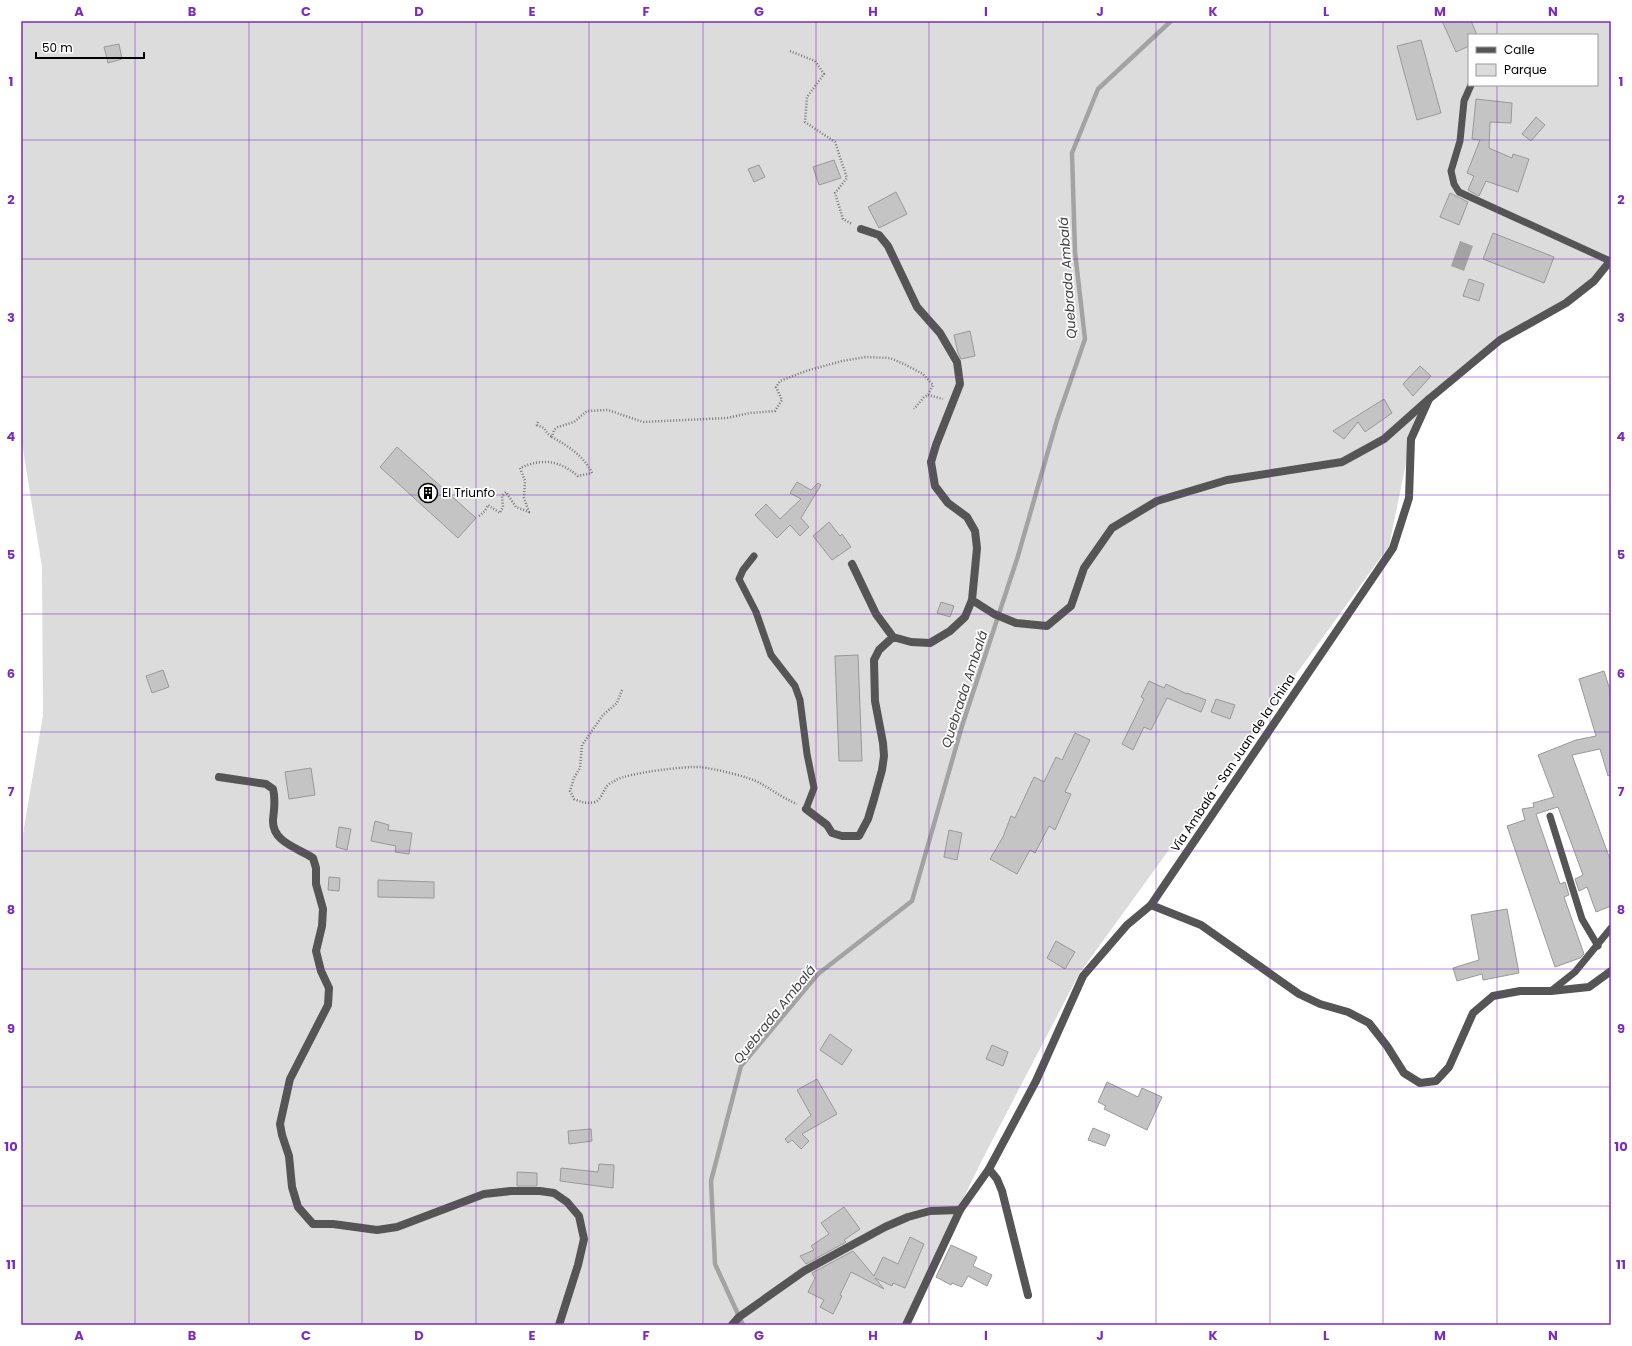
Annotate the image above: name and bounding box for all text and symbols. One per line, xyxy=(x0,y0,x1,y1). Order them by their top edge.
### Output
text: A xyxy=(74,2,84,21)
text: B xyxy=(188,2,197,21)
text: C xyxy=(301,2,311,21)
text: D xyxy=(414,2,424,21)
text: E xyxy=(528,2,536,21)
text: F xyxy=(642,2,650,21)
text: G xyxy=(754,2,764,21)
text: H xyxy=(868,2,878,21)
text: I xyxy=(984,2,988,21)
text: J xyxy=(1096,2,1104,21)
text: K xyxy=(1208,2,1218,21)
text: L xyxy=(1323,2,1329,21)
text: M xyxy=(1434,2,1446,21)
text: N xyxy=(1548,2,1558,21)
scale bar xyxy=(36,34,144,60)
legend xyxy=(1468,34,1598,86)
text: 50 m xyxy=(42,39,73,56)
text: Calle xyxy=(1504,41,1535,58)
text: Parque xyxy=(1504,61,1547,78)
text: 1 xyxy=(9,72,13,91)
text: 1 xyxy=(1619,72,1623,91)
text: 2 xyxy=(7,190,15,209)
text: 2 xyxy=(1617,190,1625,209)
water label: Quebrada Ambalá xyxy=(1054,216,1081,340)
text: 3 xyxy=(7,308,15,327)
text: 3 xyxy=(1617,308,1625,327)
text: 4 xyxy=(7,427,16,446)
text: 4 xyxy=(1617,427,1626,446)
building icon: El Triunfo xyxy=(417,482,439,504)
place label: El Triunfo xyxy=(442,484,496,501)
text: 5 xyxy=(7,545,15,564)
text: 5 xyxy=(1617,545,1625,564)
water label: Quebrada Ambalá xyxy=(937,628,992,750)
text: 6 xyxy=(7,664,15,683)
text: 6 xyxy=(1617,664,1625,683)
street label: Vía Ambalá - San Juan de la China xyxy=(1167,671,1299,855)
text: 7 xyxy=(8,782,15,801)
text: 7 xyxy=(1618,782,1625,801)
text: 8 xyxy=(7,900,15,919)
text: 8 xyxy=(1617,900,1625,919)
water label: Quebrada Ambalá xyxy=(729,961,820,1068)
text: 9 xyxy=(7,1019,15,1038)
text: 9 xyxy=(1617,1019,1625,1038)
text: 10 xyxy=(4,1137,18,1156)
text: 10 xyxy=(1614,1137,1628,1156)
text: 11 xyxy=(6,1255,16,1274)
text: 11 xyxy=(1616,1255,1626,1274)
text: A xyxy=(74,1326,84,1345)
text: B xyxy=(188,1326,197,1345)
text: C xyxy=(301,1326,311,1345)
text: D xyxy=(414,1326,424,1345)
text: E xyxy=(528,1326,536,1345)
text: F xyxy=(642,1326,650,1345)
text: G xyxy=(754,1326,764,1345)
text: H xyxy=(868,1326,878,1345)
text: I xyxy=(984,1326,988,1345)
text: J xyxy=(1096,1326,1104,1345)
text: K xyxy=(1208,1326,1218,1345)
text: L xyxy=(1323,1326,1329,1345)
text: M xyxy=(1434,1326,1446,1345)
text: N xyxy=(1548,1326,1558,1345)

